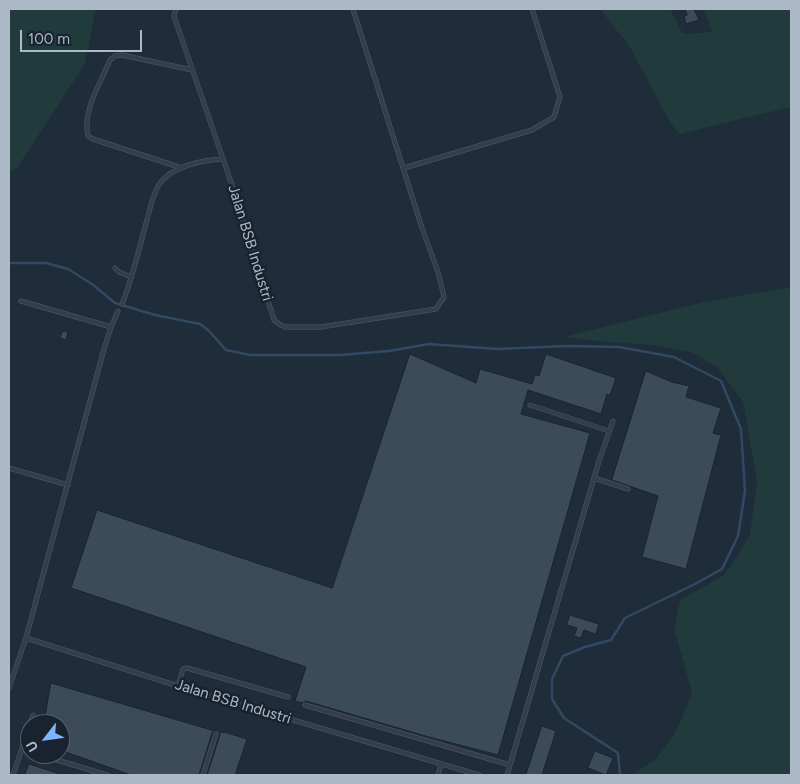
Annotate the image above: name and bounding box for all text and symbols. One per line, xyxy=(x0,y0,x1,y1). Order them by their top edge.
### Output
scale bar xyxy=(22,20,145,52)
text: 100 m xyxy=(28,30,70,48)
street label: Jalan BSB Industri xyxy=(224,183,276,303)
street label: Jalan BSB Industri xyxy=(173,676,293,728)
north arrow xyxy=(20,714,70,764)
text: U xyxy=(23,738,42,755)

